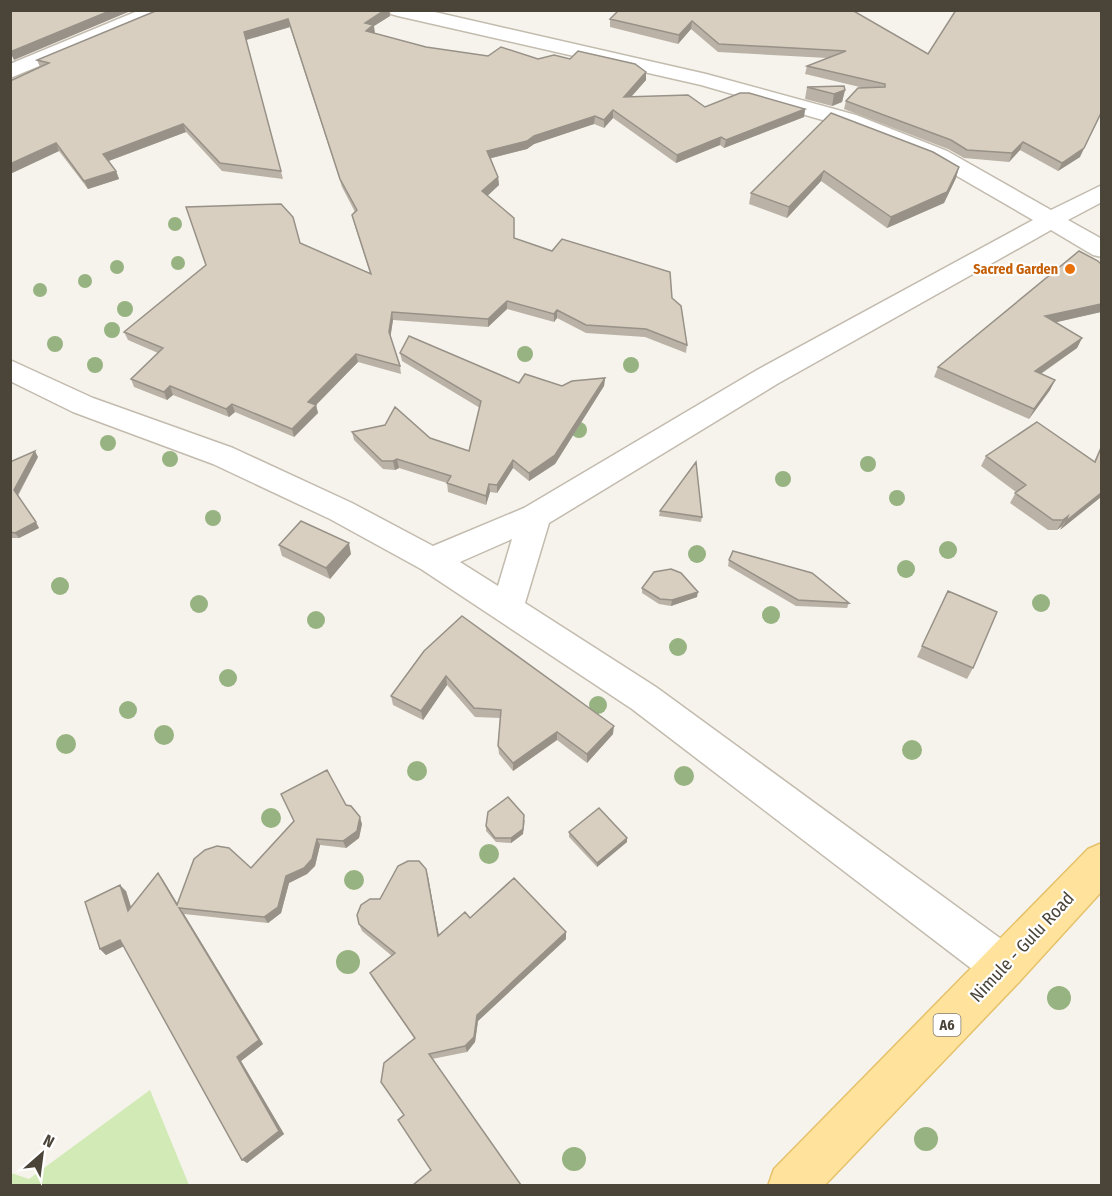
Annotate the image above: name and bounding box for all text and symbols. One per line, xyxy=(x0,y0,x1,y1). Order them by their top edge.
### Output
place label: Sacred Garden xyxy=(973,261,1058,278)
marker: Sacred Garden xyxy=(1063,262,1077,276)
street label: Nimule - Gulu Road xyxy=(965,887,1079,1007)
road number: A6 xyxy=(934,1014,960,1036)
north arrow xyxy=(12,1124,72,1184)
text: N xyxy=(40,1131,58,1152)

